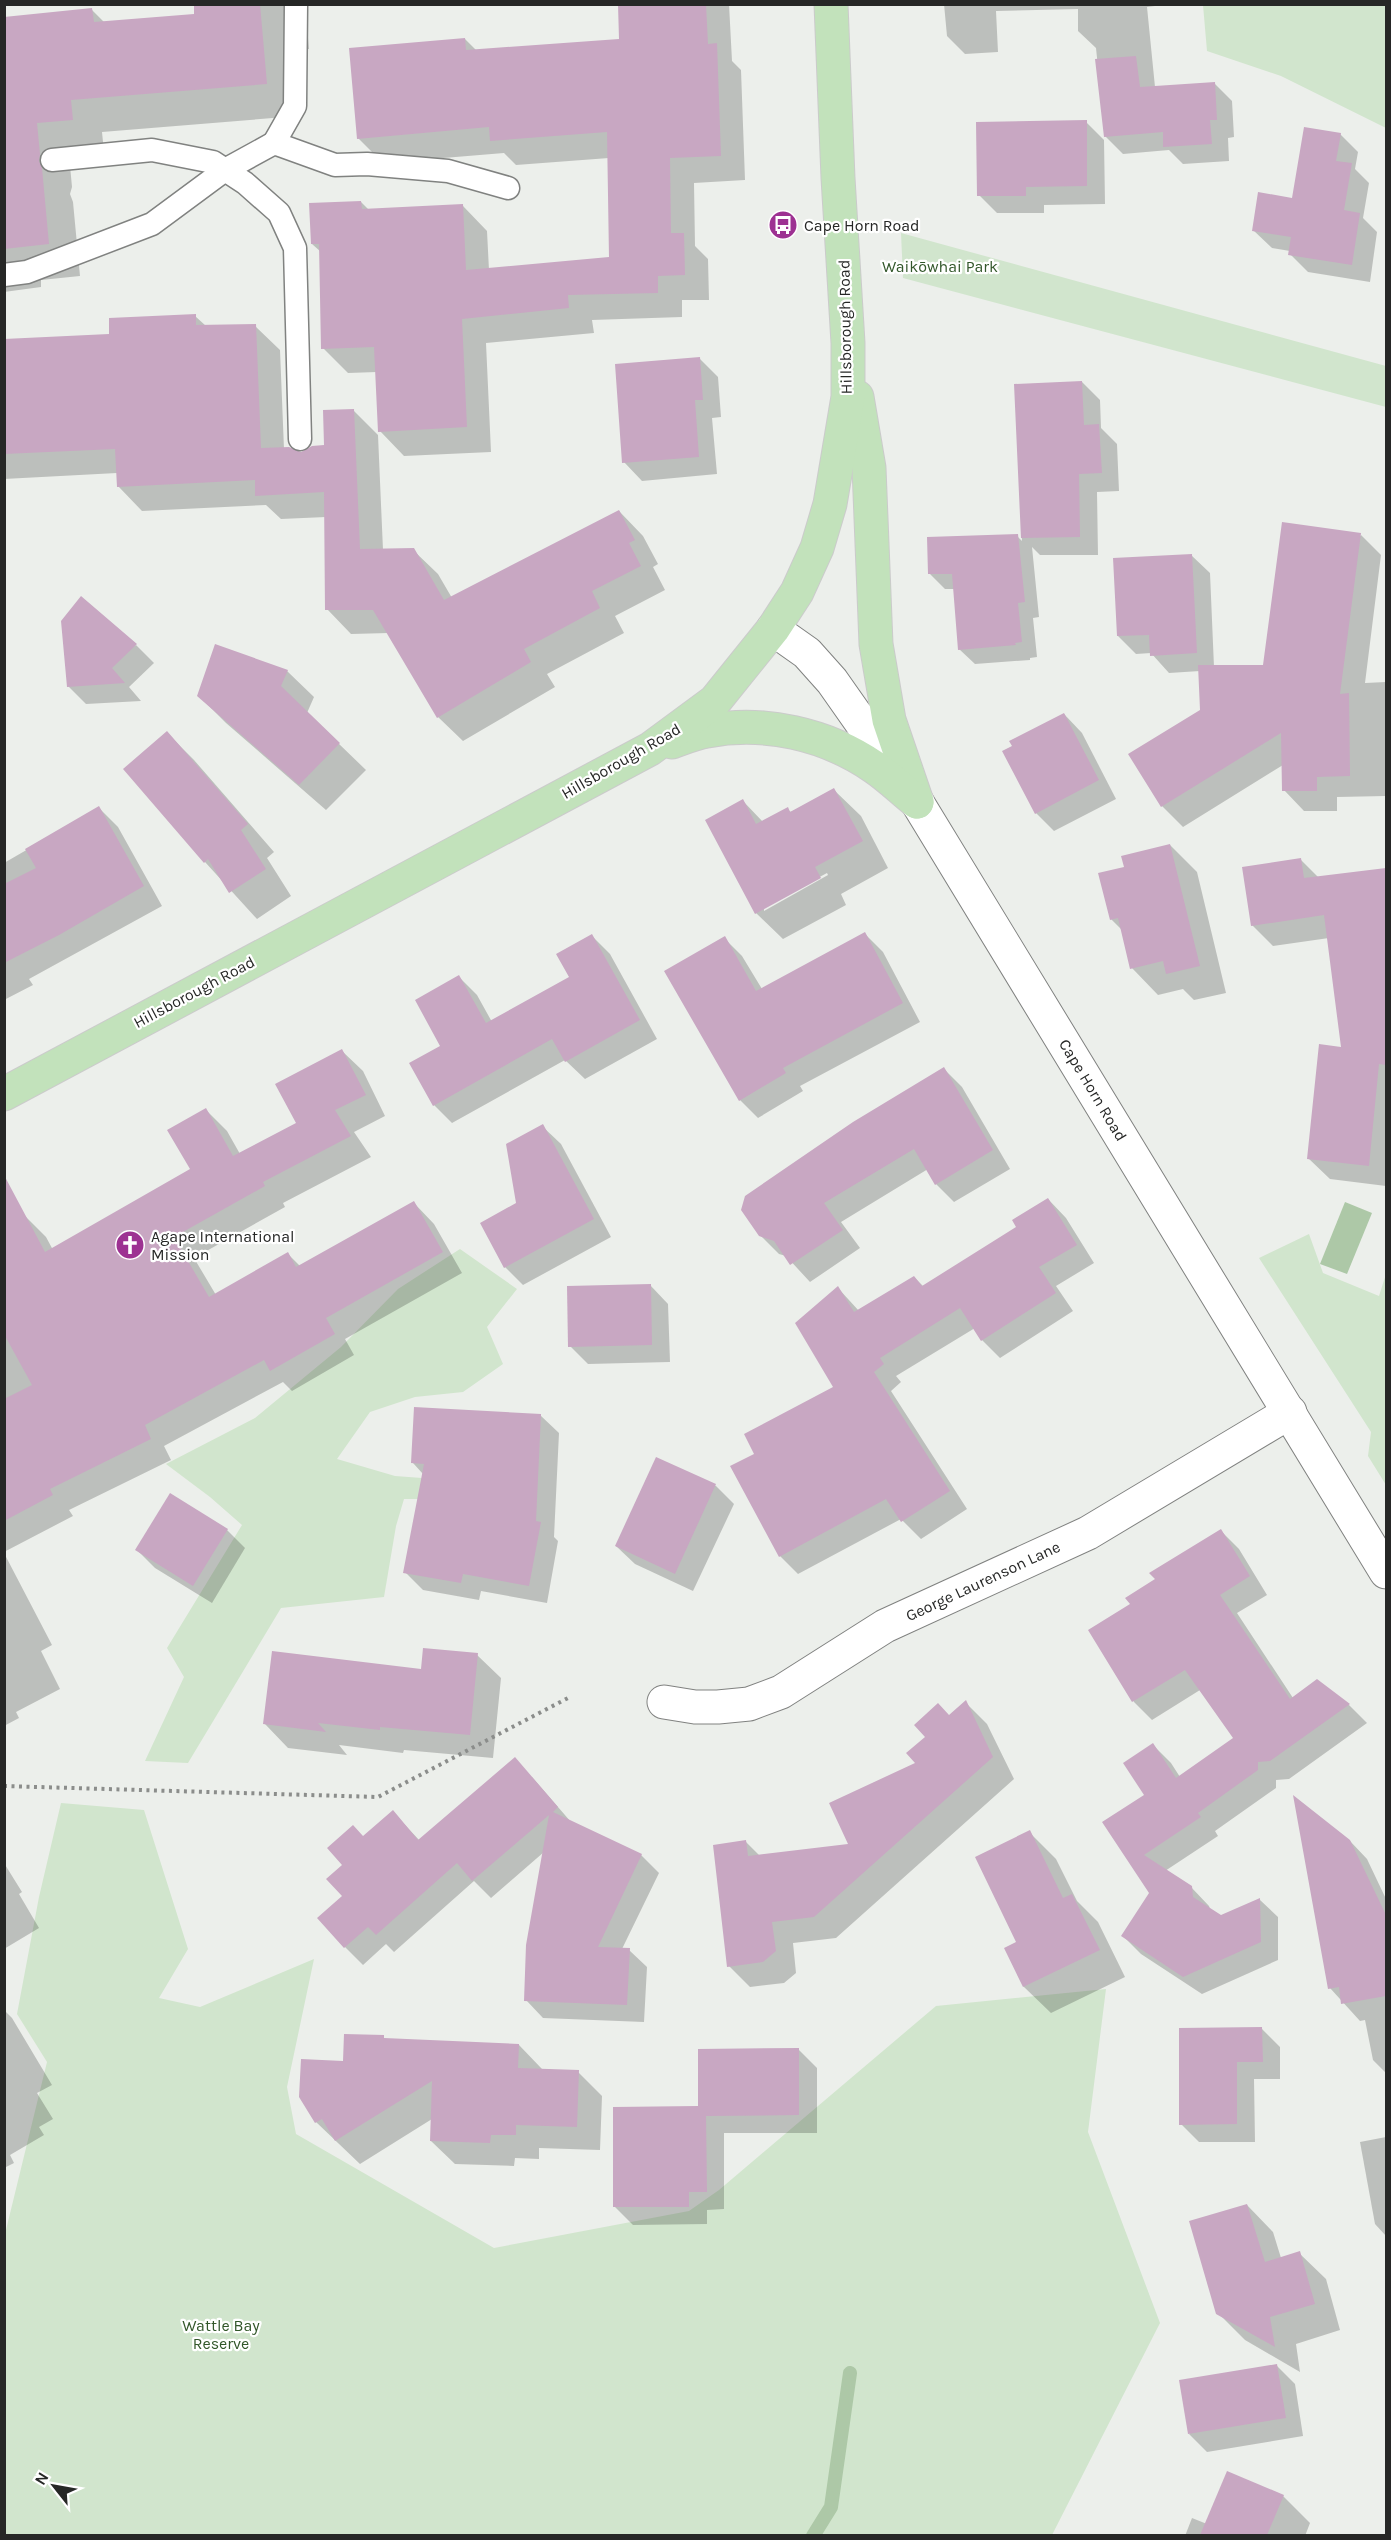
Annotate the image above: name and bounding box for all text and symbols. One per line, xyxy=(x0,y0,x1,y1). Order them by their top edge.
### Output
bus stop icon: Cape Horn Road xyxy=(767,209,799,241)
place label: Cape Horn Road xyxy=(804,216,920,235)
park label: Waikōwhai Park xyxy=(882,257,998,276)
street label: Hillsborough Road xyxy=(834,260,856,394)
street label: Hillsborough Road xyxy=(558,719,684,803)
street label: Hillsborough Road xyxy=(130,952,258,1032)
street label: Cape Horn Road xyxy=(1055,1036,1131,1144)
place label: Agape International Mission xyxy=(151,1227,295,1264)
church icon: Agape International Mission xyxy=(114,1229,146,1261)
street label: George Laurenson Lane xyxy=(903,1537,1063,1625)
park label: Wattle Bay Reserve xyxy=(182,2316,260,2353)
north arrow xyxy=(24,2456,84,2516)
text: N xyxy=(30,2469,53,2488)

